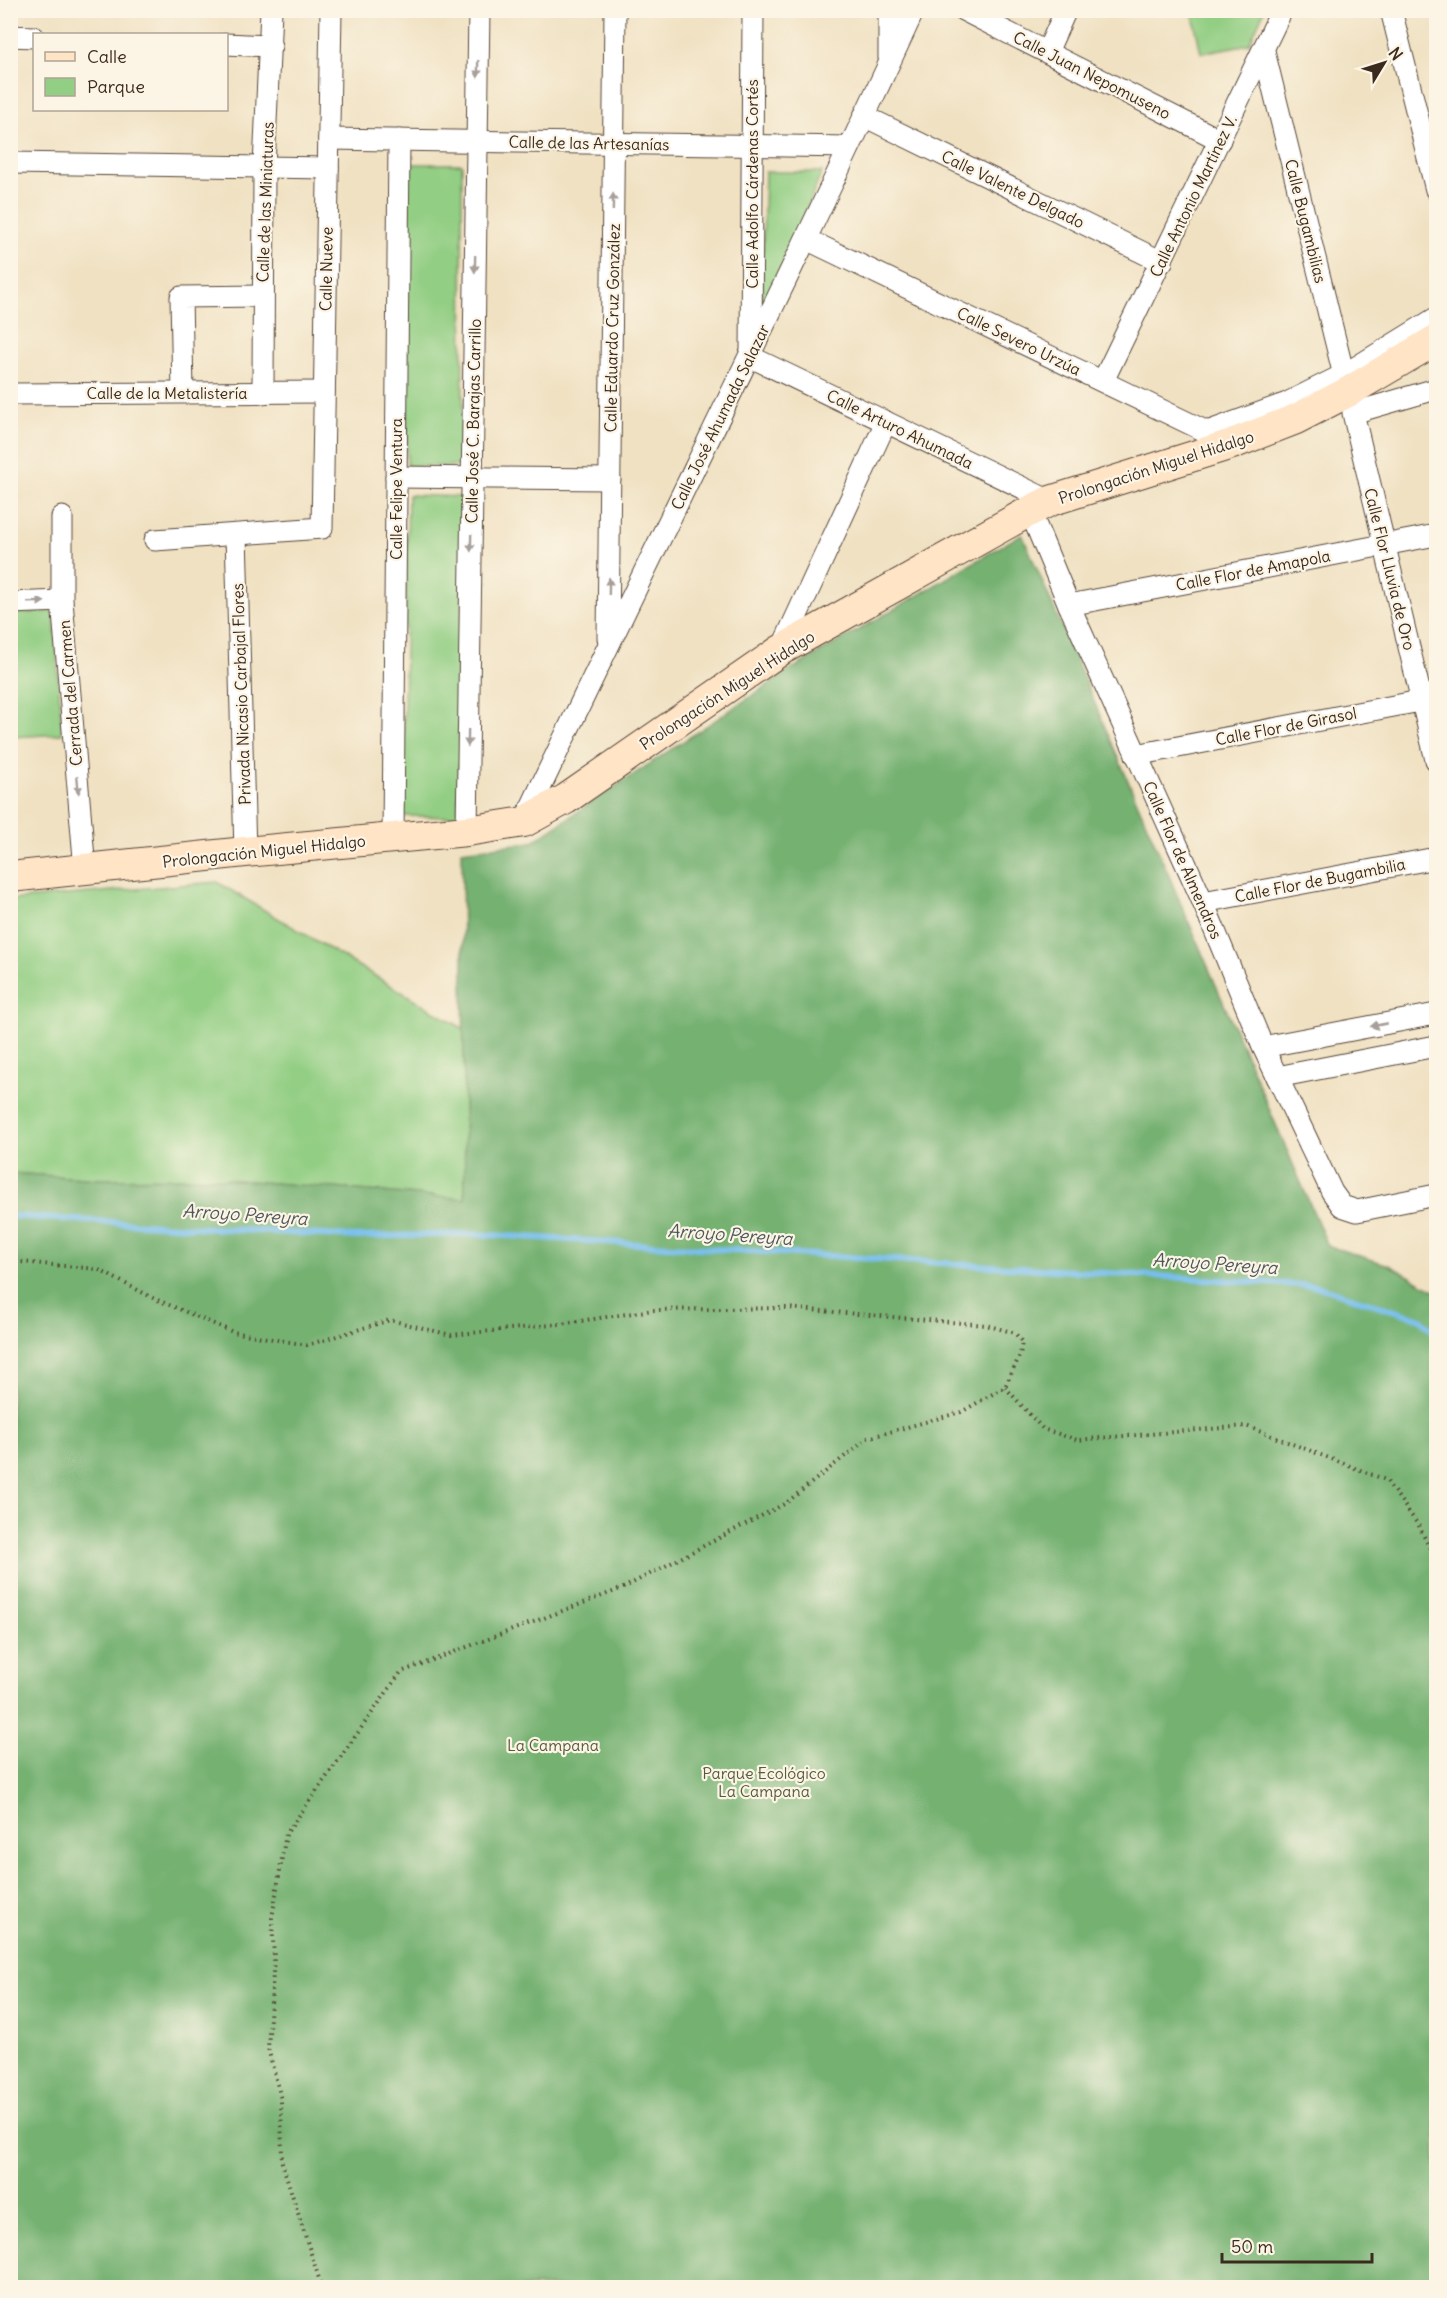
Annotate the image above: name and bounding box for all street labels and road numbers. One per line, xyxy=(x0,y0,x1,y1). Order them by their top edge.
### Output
street label: Calle Juan Nepomuseno xyxy=(1010,27,1174,123)
street label: Calle Adolfo Cárdenas Cortés xyxy=(742,79,762,289)
street label: Calle Antonio Martínez V. xyxy=(1145,112,1241,280)
street label: Calle de las Miniaturas xyxy=(252,121,278,283)
street label: Calle de las Artesanías xyxy=(508,132,670,154)
street label: Calle Valente Delgado xyxy=(938,146,1088,232)
street label: Calle Bugambilias xyxy=(1281,157,1331,285)
street label: Calle Eduardo Cruz González xyxy=(600,223,624,433)
street label: Calle Nueve xyxy=(315,227,337,311)
street label: Calle Severo Urzúa xyxy=(954,302,1084,380)
street label: Calle José C. Barajas Carrillo xyxy=(461,318,485,524)
street label: Calle José Ahumada Salazar xyxy=(666,320,774,513)
street label: Calle de la Metalistería xyxy=(87,383,247,403)
street label: Calle Arturo Ahumada xyxy=(824,385,976,473)
street label: Calle Felipe Ventura xyxy=(386,418,406,560)
street label: Prolongación Miguel Hidalgo xyxy=(1056,426,1256,508)
street label: Calle Flor Lluvia de Oro xyxy=(1360,486,1420,652)
street label: Calle Flor de Amapola xyxy=(1174,545,1332,595)
street label: Privada Nicasio Carbajal Flores xyxy=(227,583,255,805)
street label: Cerrada del Carmen xyxy=(54,619,86,767)
street label: Prolongación Miguel Hidalgo xyxy=(636,626,818,754)
street label: Calle Flor de Girasol xyxy=(1214,703,1358,749)
street label: Calle Flor de Almendros xyxy=(1139,778,1227,942)
street label: Prolongación Miguel Hidalgo xyxy=(161,830,367,872)
street label: Calle Flor de Bugambilia xyxy=(1233,854,1407,906)

